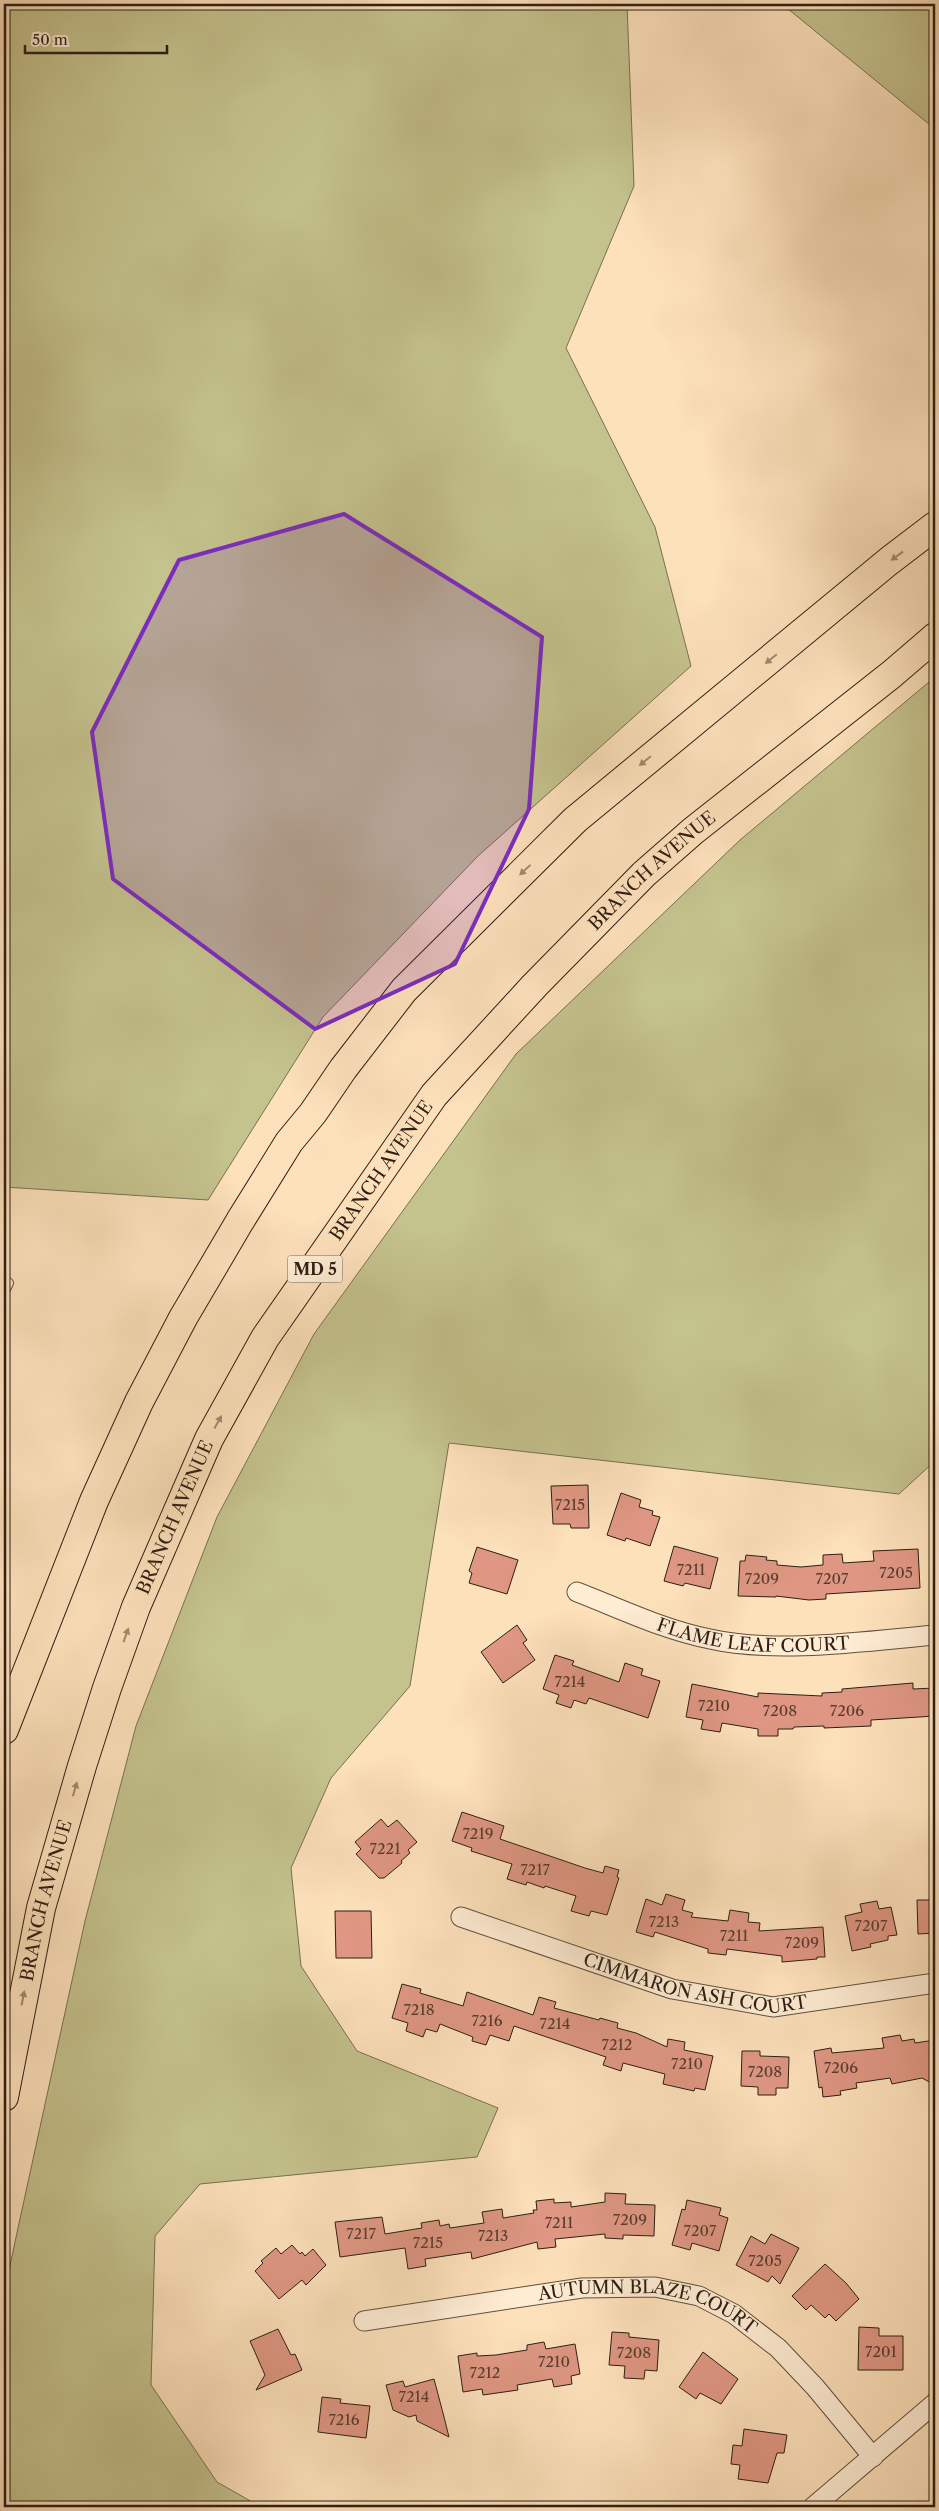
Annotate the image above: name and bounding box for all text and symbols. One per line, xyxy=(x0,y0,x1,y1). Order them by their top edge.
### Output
scale bar xyxy=(25,22,168,54)
text: 50 m xyxy=(32,30,68,49)
one-way arrow xyxy=(891,550,904,561)
one-way arrow xyxy=(765,653,778,664)
one-way arrow xyxy=(639,756,652,767)
street label: BRANCH AVENUE xyxy=(584,806,720,935)
one-way arrow xyxy=(519,864,531,876)
street label: BRANCH AVENUE xyxy=(325,1096,438,1245)
road number: MD 5 xyxy=(288,1256,342,1282)
one-way arrow xyxy=(214,1415,223,1429)
street label: BRANCH AVENUE xyxy=(132,1437,218,1598)
house number: 7215 xyxy=(555,1495,585,1514)
house number: 7211 xyxy=(677,1560,706,1579)
house number: 7205 xyxy=(879,1563,913,1582)
house number: 7209 xyxy=(745,1569,779,1588)
house number: 7207 xyxy=(816,1569,849,1588)
street label: FLAME LEAF COURT xyxy=(654,1614,851,1657)
one-way arrow xyxy=(122,1627,130,1642)
house number: 7214 xyxy=(555,1672,586,1691)
house number: 7210 xyxy=(698,1696,730,1715)
house number: 7208 xyxy=(763,1701,797,1720)
house number: 7206 xyxy=(830,1701,864,1720)
one-way arrow xyxy=(71,1782,79,1797)
street label: BRANCH AVENUE xyxy=(16,1817,77,1983)
house number: 7219 xyxy=(462,1824,494,1843)
house number: 7221 xyxy=(370,1839,401,1858)
house number: 7217 xyxy=(520,1860,550,1879)
house number: 7213 xyxy=(649,1912,679,1931)
house number: 7207 xyxy=(855,1916,888,1935)
house number: 7211 xyxy=(720,1926,749,1945)
house number: 7209 xyxy=(785,1933,819,1952)
street label: CIMMARON ASH COURT xyxy=(580,1949,809,2019)
one-way arrow xyxy=(20,1990,28,2006)
house number: 7218 xyxy=(403,2000,435,2019)
house number: 7216 xyxy=(471,2011,503,2030)
house number: 7214 xyxy=(540,2014,571,2033)
house number: 7212 xyxy=(602,2035,632,2054)
house number: 7210 xyxy=(671,2054,703,2073)
house number: 7206 xyxy=(824,2058,858,2077)
house number: 7208 xyxy=(748,2062,782,2081)
house number: 7209 xyxy=(613,2210,647,2229)
house number: 7211 xyxy=(545,2213,574,2232)
house number: 7207 xyxy=(684,2221,717,2240)
house number: 7217 xyxy=(346,2224,376,2243)
house number: 7213 xyxy=(478,2226,508,2245)
house number: 7215 xyxy=(413,2233,443,2252)
house number: 7205 xyxy=(748,2251,782,2270)
street label: AUTUMN BLAZE COURT xyxy=(536,2276,762,2339)
house number: 7201 xyxy=(865,2342,898,2361)
house number: 7208 xyxy=(617,2343,651,2362)
house number: 7210 xyxy=(538,2352,570,2371)
house number: 7212 xyxy=(470,2363,500,2382)
house number: 7214 xyxy=(399,2387,430,2406)
house number: 7216 xyxy=(328,2410,360,2429)

